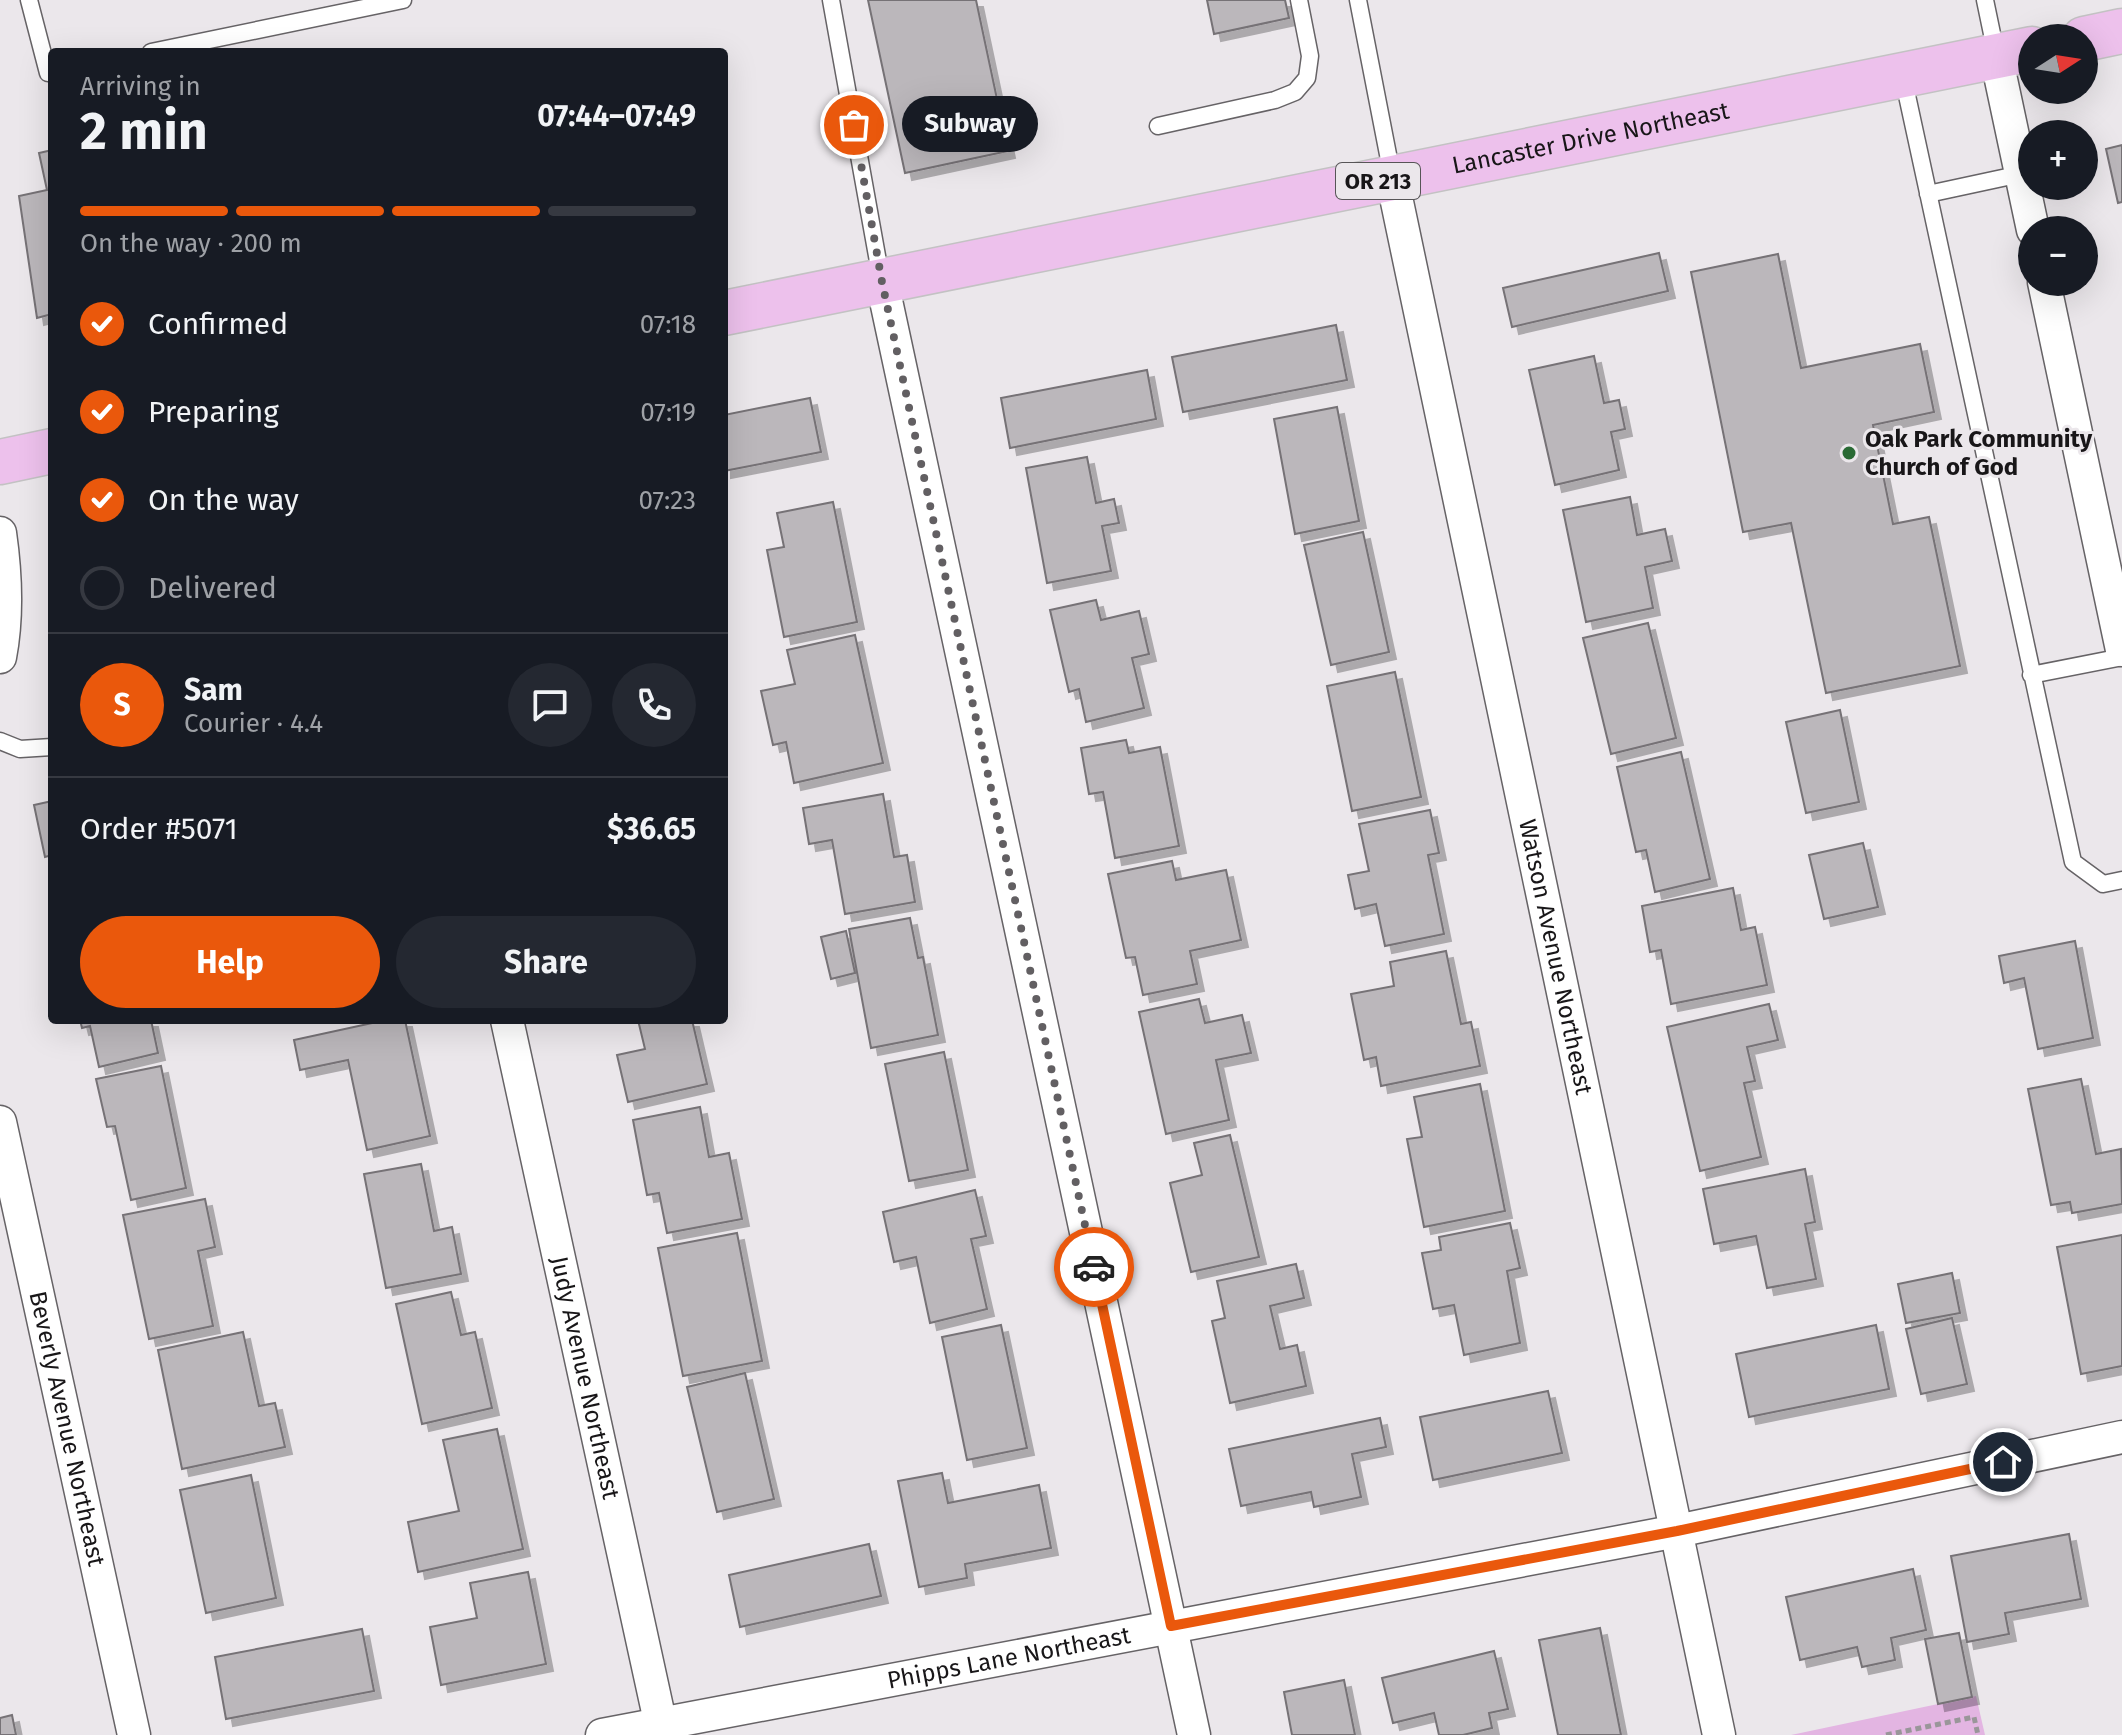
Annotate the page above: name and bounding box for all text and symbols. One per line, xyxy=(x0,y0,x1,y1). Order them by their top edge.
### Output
north arrow xyxy=(2018,24,2098,104)
map controls xyxy=(2018,24,2098,296)
text: Arriving in xyxy=(80,71,201,102)
pin xyxy=(820,91,888,159)
street label: Lancaster Drive Northeast xyxy=(1450,96,1732,180)
callout: Subway xyxy=(902,97,1038,153)
text: 07:44–07:49 xyxy=(537,98,696,134)
text: 2 min xyxy=(80,100,208,163)
icon: bag xyxy=(832,103,876,147)
text: Subway xyxy=(924,108,1016,139)
button: + xyxy=(2018,120,2098,200)
road number: OR 213 xyxy=(1336,163,1420,199)
button: − xyxy=(2018,216,2098,296)
text: On the way · 200 m xyxy=(80,228,302,259)
icon: check xyxy=(80,302,124,346)
text: Confirmed xyxy=(148,306,288,342)
text: 07:18 xyxy=(640,309,696,340)
icon: check xyxy=(80,390,124,434)
text: Preparing xyxy=(148,394,279,430)
text: 07:19 xyxy=(640,397,696,428)
place label: Oak Park Community Church of God xyxy=(1865,425,2093,481)
marker: Oak Park Community Church of God xyxy=(1840,444,1858,462)
icon: check xyxy=(80,478,124,522)
text: On the way xyxy=(148,482,299,518)
text: 07:23 xyxy=(639,485,696,516)
text: Delivered xyxy=(148,570,277,606)
button: chat xyxy=(508,663,592,747)
button: phone xyxy=(612,663,696,747)
text: Sam xyxy=(184,672,243,708)
text: S xyxy=(113,687,131,723)
text: Courier · 4.4 xyxy=(184,708,323,739)
text: Order #5071 xyxy=(80,811,238,847)
text: $36.65 xyxy=(607,811,696,847)
street label: Watson Avenue Northeast xyxy=(1513,817,1598,1098)
button: Help xyxy=(80,916,380,1008)
button: Share xyxy=(396,916,696,1008)
courier xyxy=(1054,1227,1134,1307)
icon: car xyxy=(1072,1245,1116,1289)
street label: Judy Avenue Northeast xyxy=(545,1253,625,1502)
street label: Beverly Avenue Northeast xyxy=(23,1289,111,1569)
pin xyxy=(1969,1428,2037,1496)
icon: home xyxy=(1981,1440,2025,1484)
street label: Phipps Lane Northeast xyxy=(885,1621,1133,1695)

